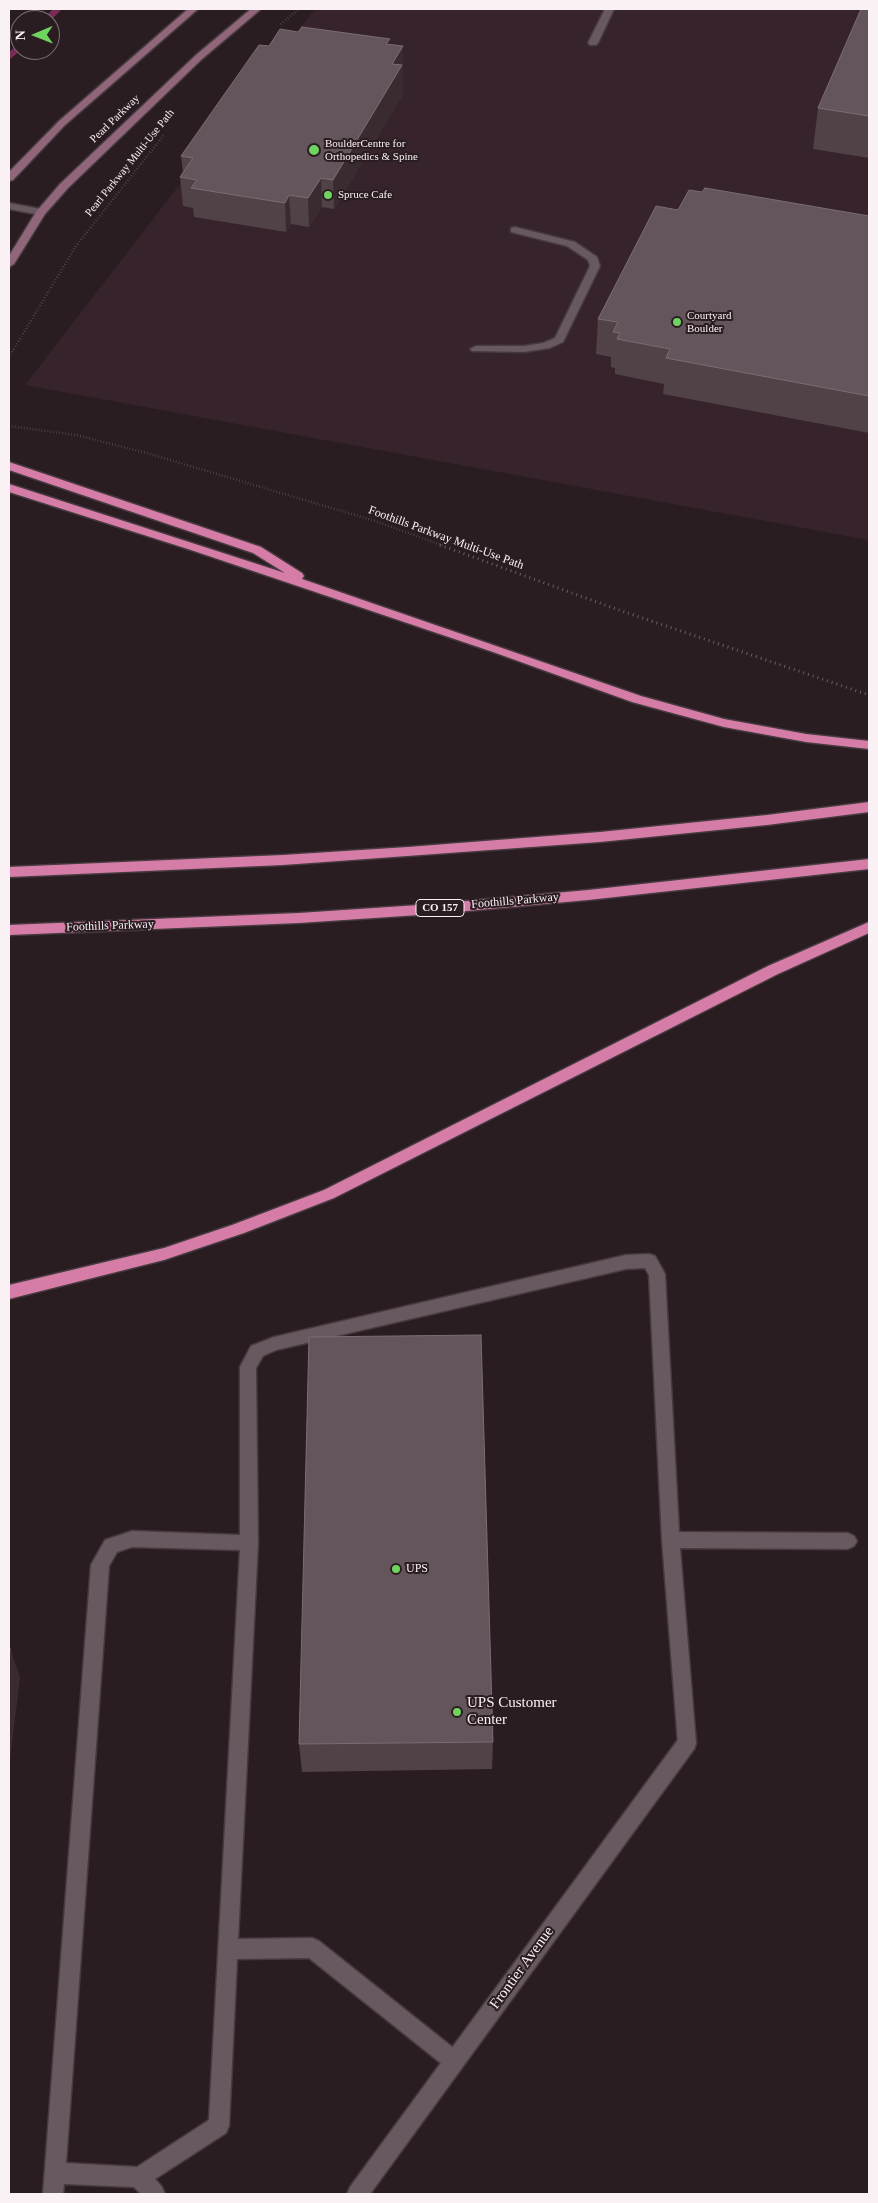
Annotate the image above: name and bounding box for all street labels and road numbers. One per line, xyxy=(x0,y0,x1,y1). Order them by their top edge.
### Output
street label: Pearl Parkway xyxy=(87,92,143,146)
street label: Pearl Parkway Multi-Use Path xyxy=(83,107,177,219)
street label: Foothills Parkway Multi-Use Path xyxy=(366,503,526,573)
street label: Foothills Parkway xyxy=(471,890,559,912)
road number: CO 157 xyxy=(416,900,464,916)
street label: Foothills Parkway xyxy=(66,917,154,935)
street label: Frontier Avenue xyxy=(486,1923,558,2013)

